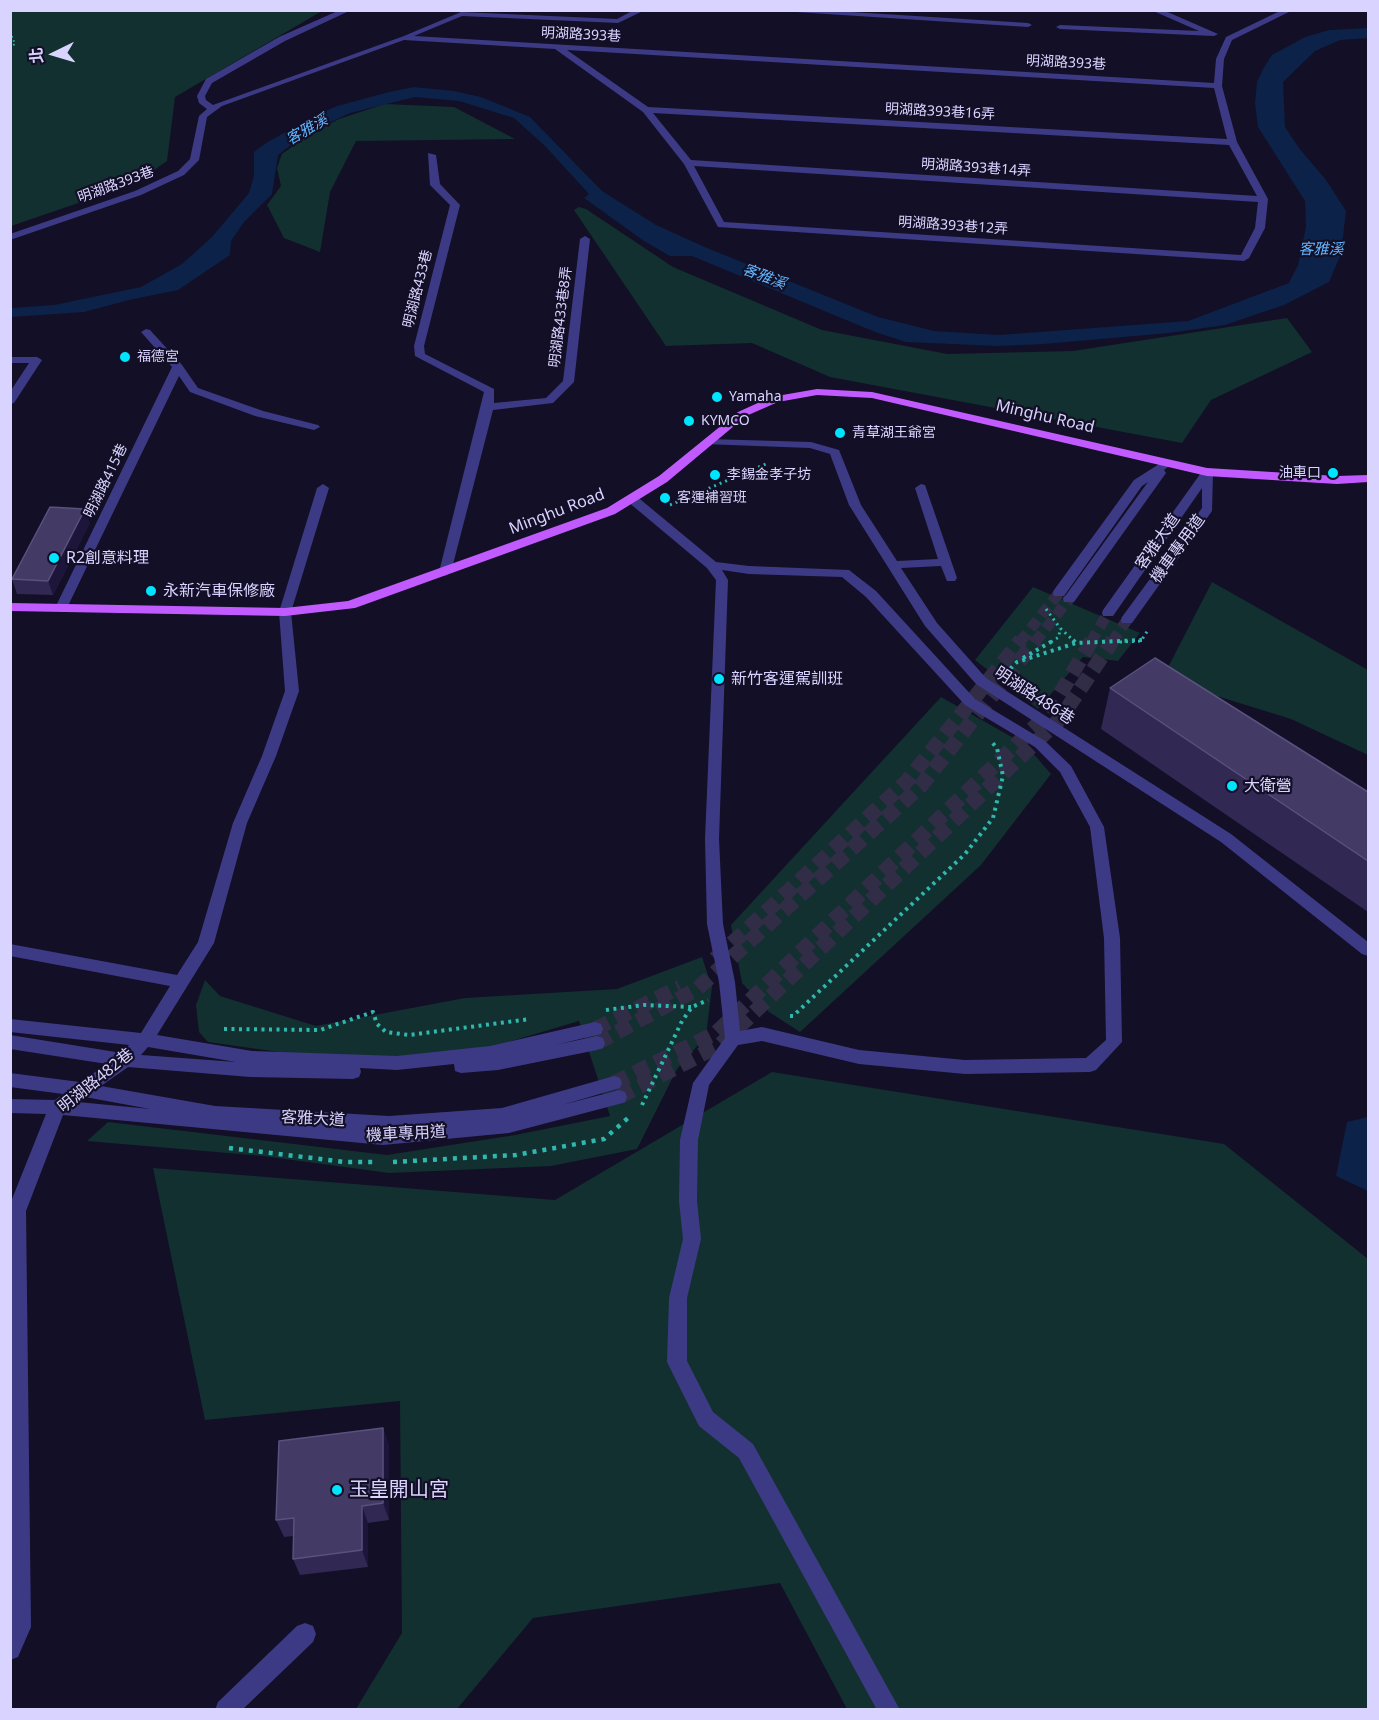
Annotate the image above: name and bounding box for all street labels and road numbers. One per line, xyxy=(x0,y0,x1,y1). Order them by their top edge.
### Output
street label: 明湖路393巷 xyxy=(541,25,621,45)
street label: 明湖路393巷 xyxy=(1026,53,1106,73)
street label: 明湖路393巷16弄 xyxy=(885,101,995,123)
street label: 明湖路393巷14弄 xyxy=(921,156,1031,180)
street label: 明湖路393巷 xyxy=(76,163,156,207)
street label: 明湖路393巷12弄 xyxy=(898,214,1008,238)
street label: 明湖路433巷 xyxy=(400,248,436,330)
street label: 明湖路433巷8弄 xyxy=(546,265,576,369)
street label: Minghu Road xyxy=(994,396,1096,438)
street label: 明湖路415巷 xyxy=(81,441,131,521)
street label: Minghu Road xyxy=(507,485,607,539)
street label: 客雅大道 xyxy=(1132,510,1184,574)
street label: 機車專用道 xyxy=(1147,511,1209,587)
street label: 明湖路486巷 xyxy=(990,663,1078,729)
street label: 明湖路482巷 xyxy=(54,1045,138,1117)
street label: 客雅大道 xyxy=(281,1108,345,1130)
street label: 機車專用道 xyxy=(366,1122,446,1146)

